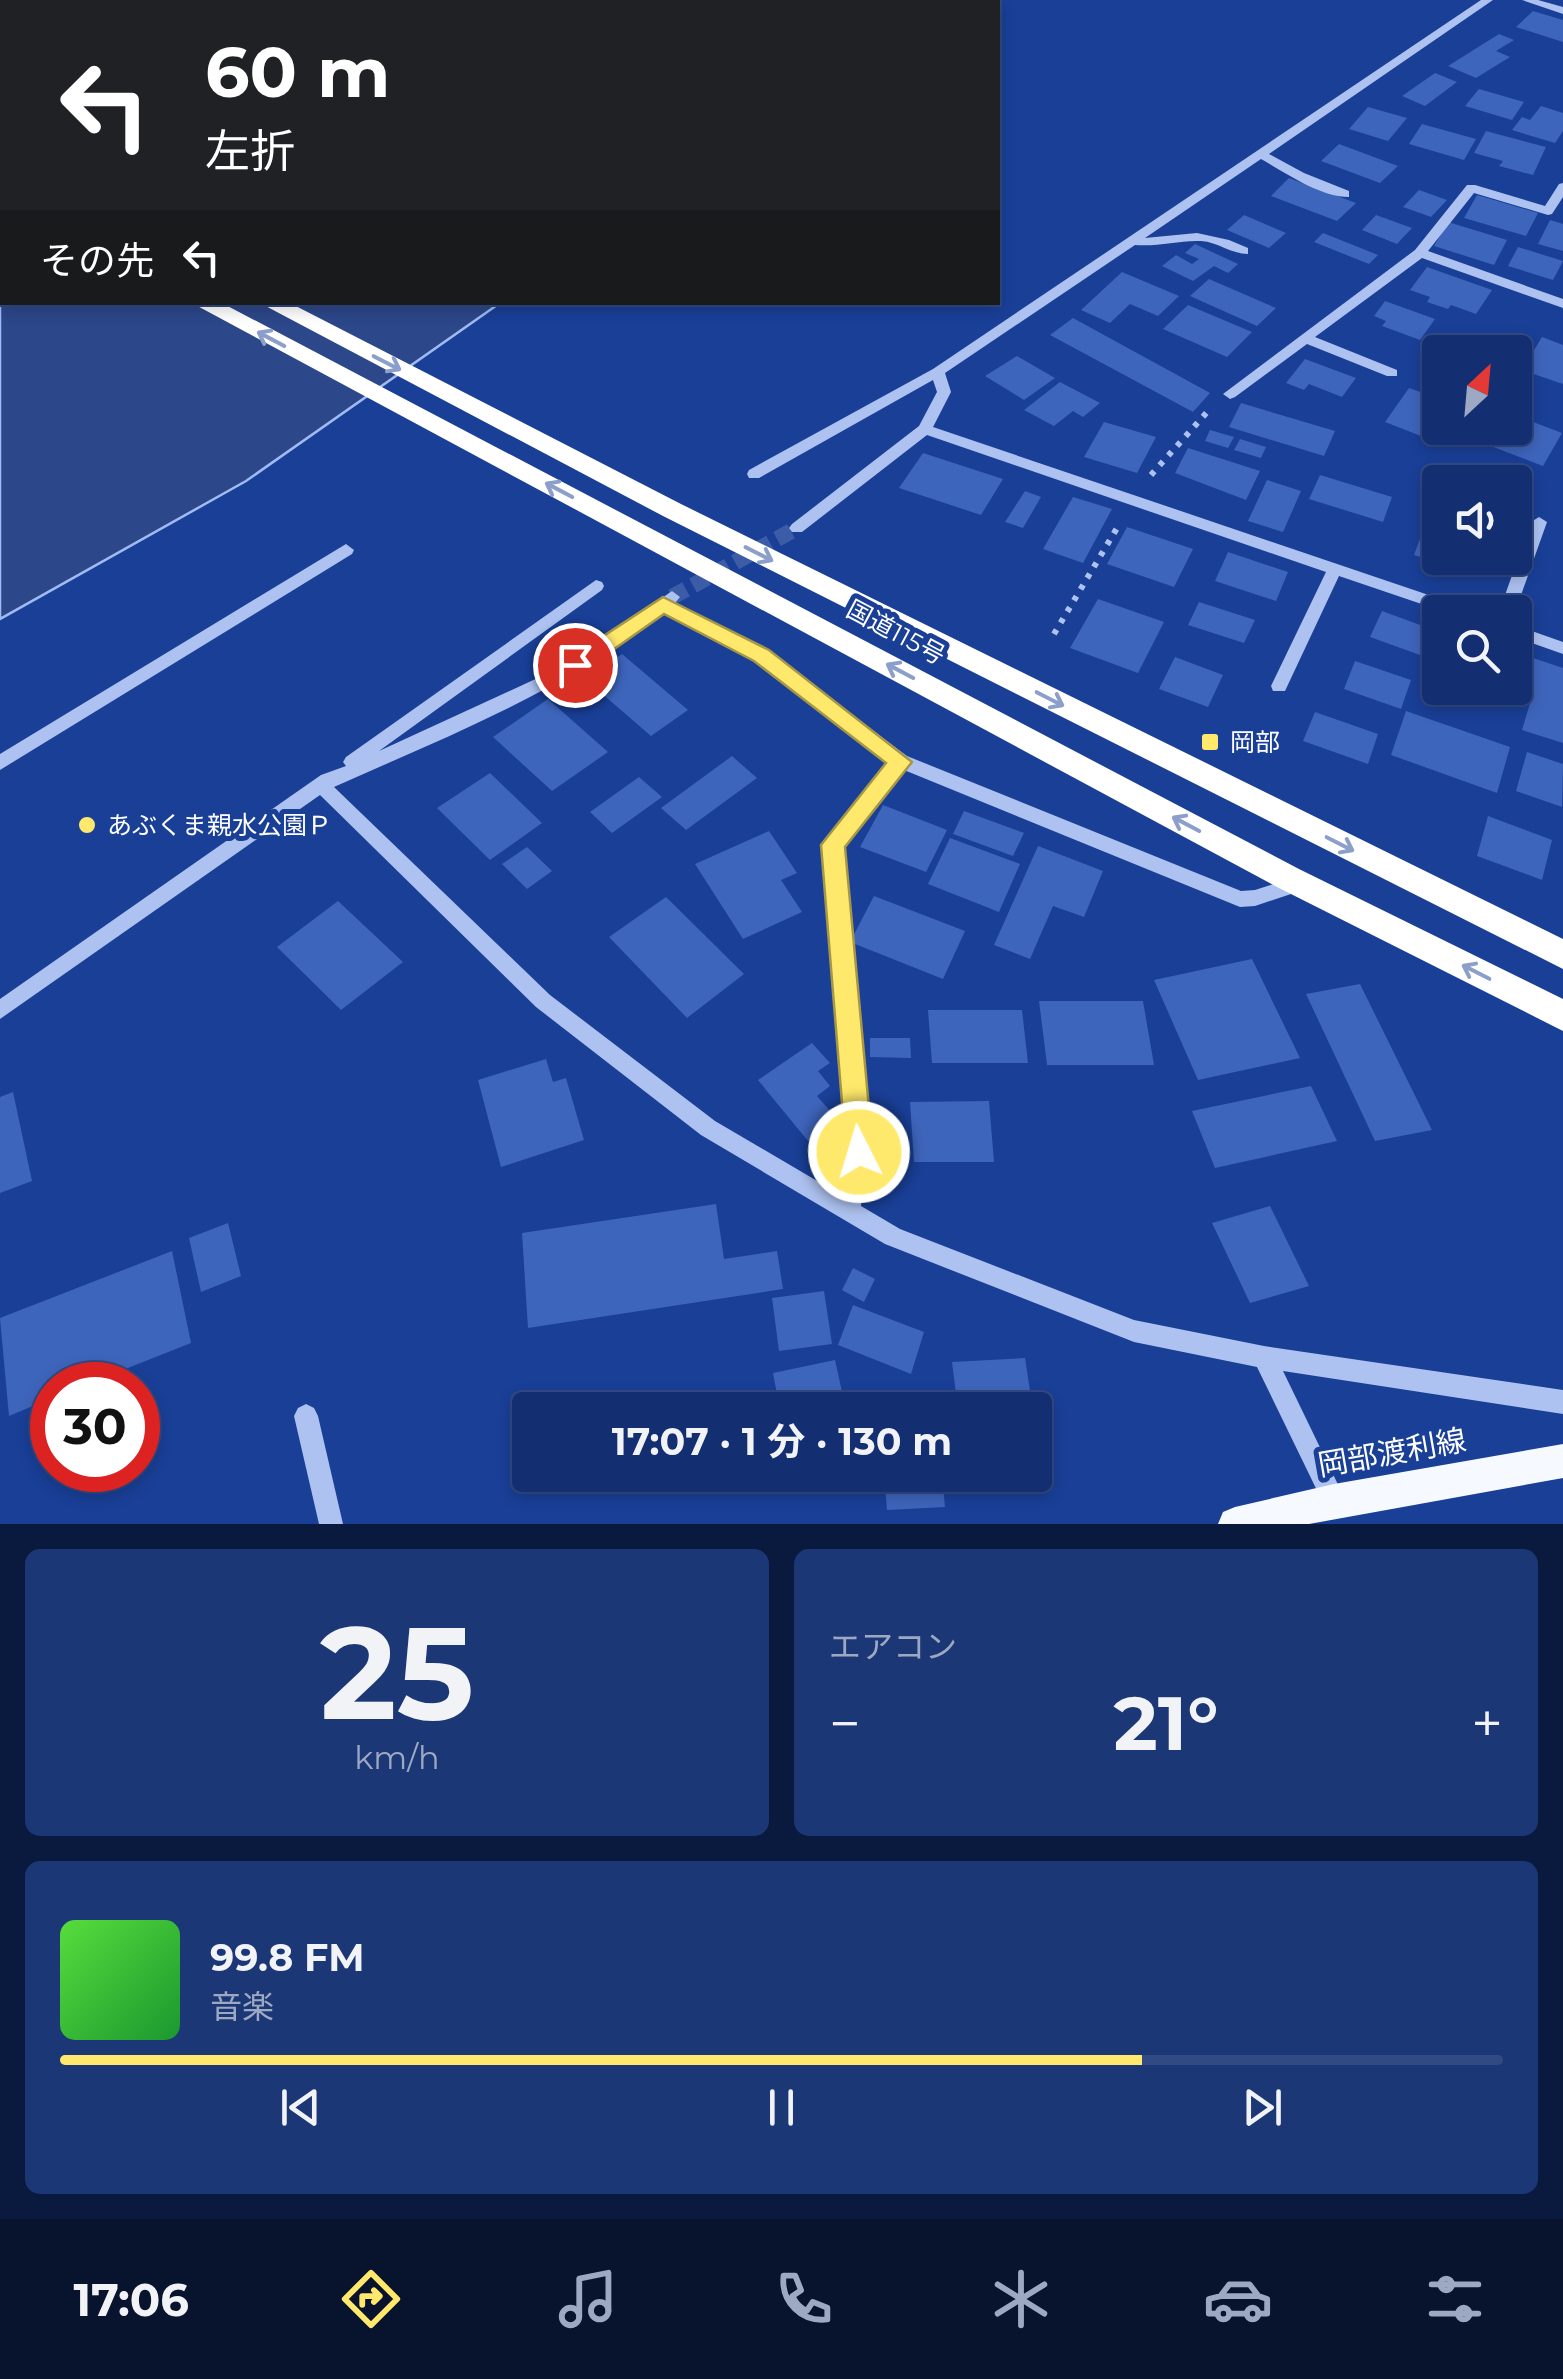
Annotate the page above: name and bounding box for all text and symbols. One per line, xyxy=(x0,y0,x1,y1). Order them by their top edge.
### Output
text: 60 m xyxy=(205,29,390,115)
icon: left xyxy=(40,40,170,170)
text: 左折 xyxy=(205,123,295,178)
icon: left xyxy=(174,230,229,285)
text: その先 xyxy=(40,237,154,284)
one-way arrow xyxy=(256,329,286,348)
north arrow xyxy=(1422,335,1532,445)
map controls xyxy=(1422,335,1532,705)
one-way arrow xyxy=(371,354,401,373)
button: sound xyxy=(1422,465,1532,575)
one-way arrow xyxy=(544,479,574,499)
one-way arrow xyxy=(743,545,773,564)
street label: 国道115号 xyxy=(842,594,950,670)
button: search xyxy=(1422,595,1532,705)
pin xyxy=(533,623,618,708)
icon: arrive xyxy=(548,638,603,693)
one-way arrow xyxy=(885,661,915,680)
one-way arrow xyxy=(1034,690,1064,709)
place label: 岡部 xyxy=(1230,727,1280,757)
marker: 岡部 xyxy=(1199,731,1221,753)
place label: あぶくま親水公園Ｐ xyxy=(107,810,332,840)
marker: あぶくま親水公園Ｐ xyxy=(76,814,98,836)
one-way arrow xyxy=(1172,814,1202,833)
one-way arrow xyxy=(1325,835,1355,854)
one-way arrow xyxy=(1461,962,1491,981)
position arrow xyxy=(807,1100,911,1204)
speed limit sign: 30 xyxy=(30,1362,160,1492)
text: 17:07 · 1 分 · 130 m xyxy=(612,1418,952,1465)
street label: 岡部渡利線 xyxy=(1315,1421,1469,1484)
text: 25 xyxy=(320,1593,474,1752)
text: エアコン xyxy=(829,1627,957,1666)
text: 21° xyxy=(1113,1677,1219,1769)
text: − xyxy=(829,1690,861,1757)
text: + xyxy=(1471,1690,1503,1757)
text: km/h xyxy=(354,1738,440,1777)
text: 99.8 FM xyxy=(210,1934,365,1981)
text: 音楽 xyxy=(210,1987,274,2026)
icon: previous xyxy=(273,2080,328,2135)
icon: pause xyxy=(754,2080,809,2135)
icon: next xyxy=(1235,2080,1290,2135)
icon: directions xyxy=(336,2264,406,2334)
icon: music xyxy=(553,2264,623,2334)
icon: phone xyxy=(769,2264,839,2334)
icon: climate xyxy=(986,2264,1056,2334)
icon: car xyxy=(1203,2264,1273,2334)
icon: filters xyxy=(1420,2264,1490,2334)
text: 17:06 xyxy=(73,2272,189,2327)

